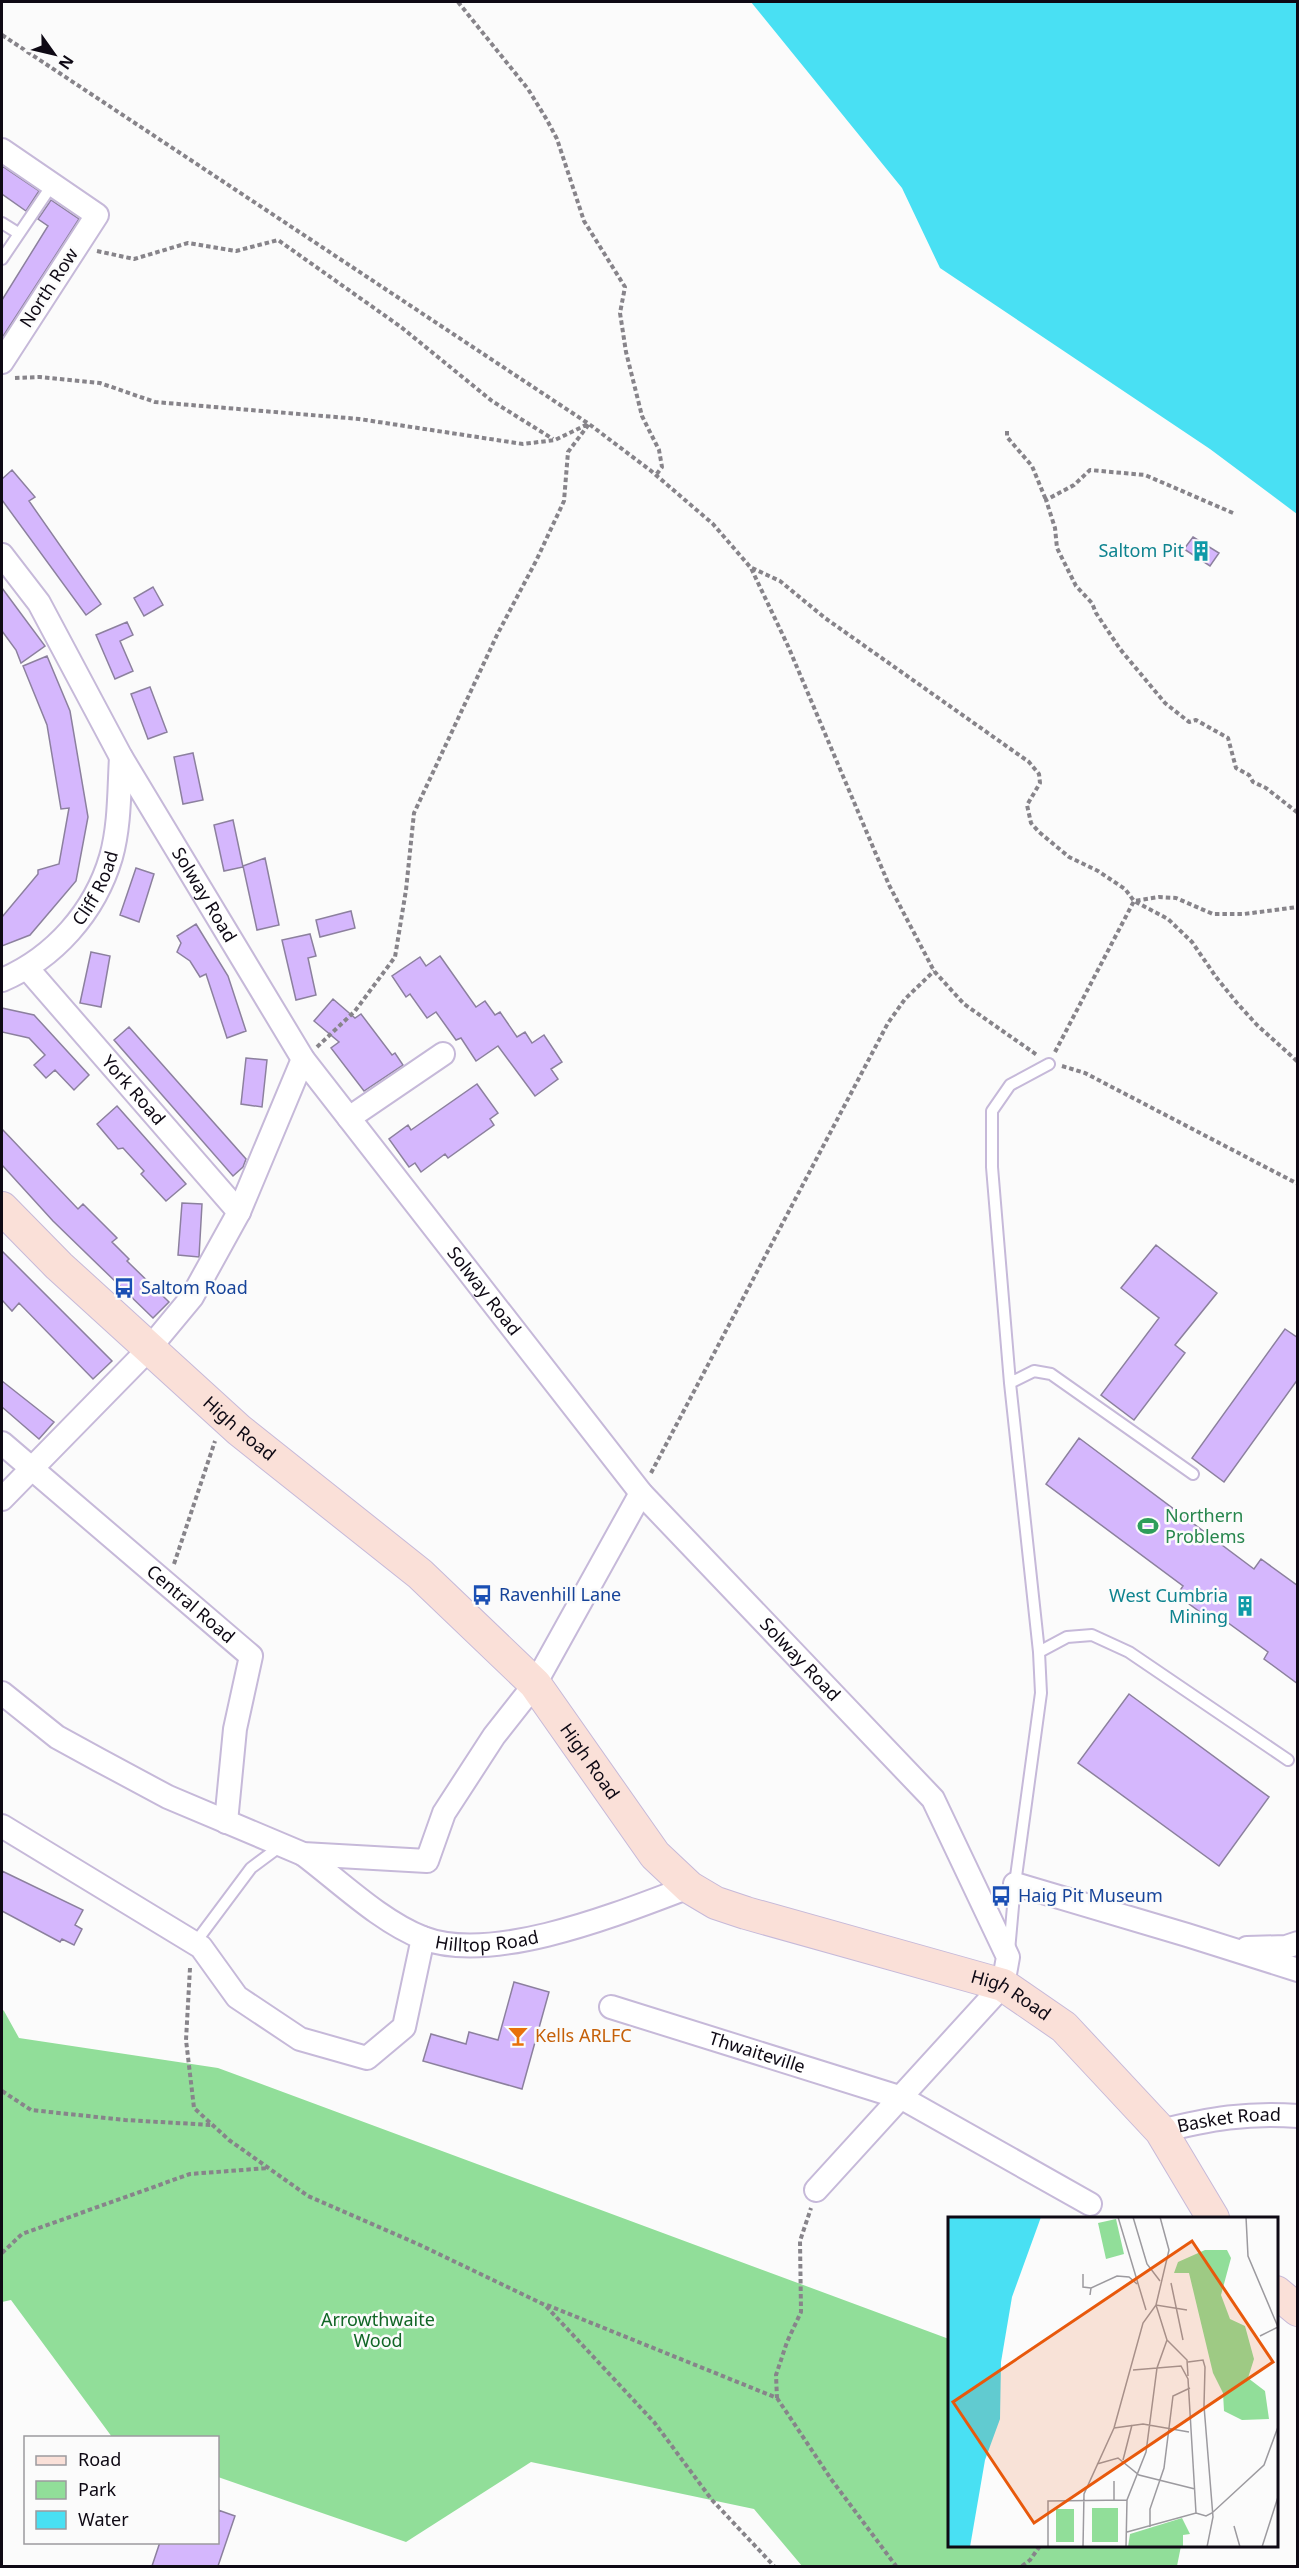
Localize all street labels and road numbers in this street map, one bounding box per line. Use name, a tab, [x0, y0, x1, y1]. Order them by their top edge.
street label: North Row	[14, 243, 83, 332]
street label: Solway Road	[167, 842, 243, 946]
street label: Cliff Road	[66, 848, 123, 930]
street label: York Road	[97, 1050, 171, 1130]
street label: Solway Road	[442, 1241, 527, 1340]
street label: High Road	[198, 1390, 281, 1466]
street label: Central Road	[142, 1559, 240, 1648]
street label: Solway Road	[755, 1612, 846, 1706]
street label: High Road	[555, 1718, 625, 1804]
street label: Hilltop Road	[433, 1924, 541, 1957]
street label: High Road	[968, 1964, 1056, 2025]
street label: Thwaiteville	[706, 2025, 808, 2078]
street label: Basket Road	[1175, 2102, 1281, 2138]

